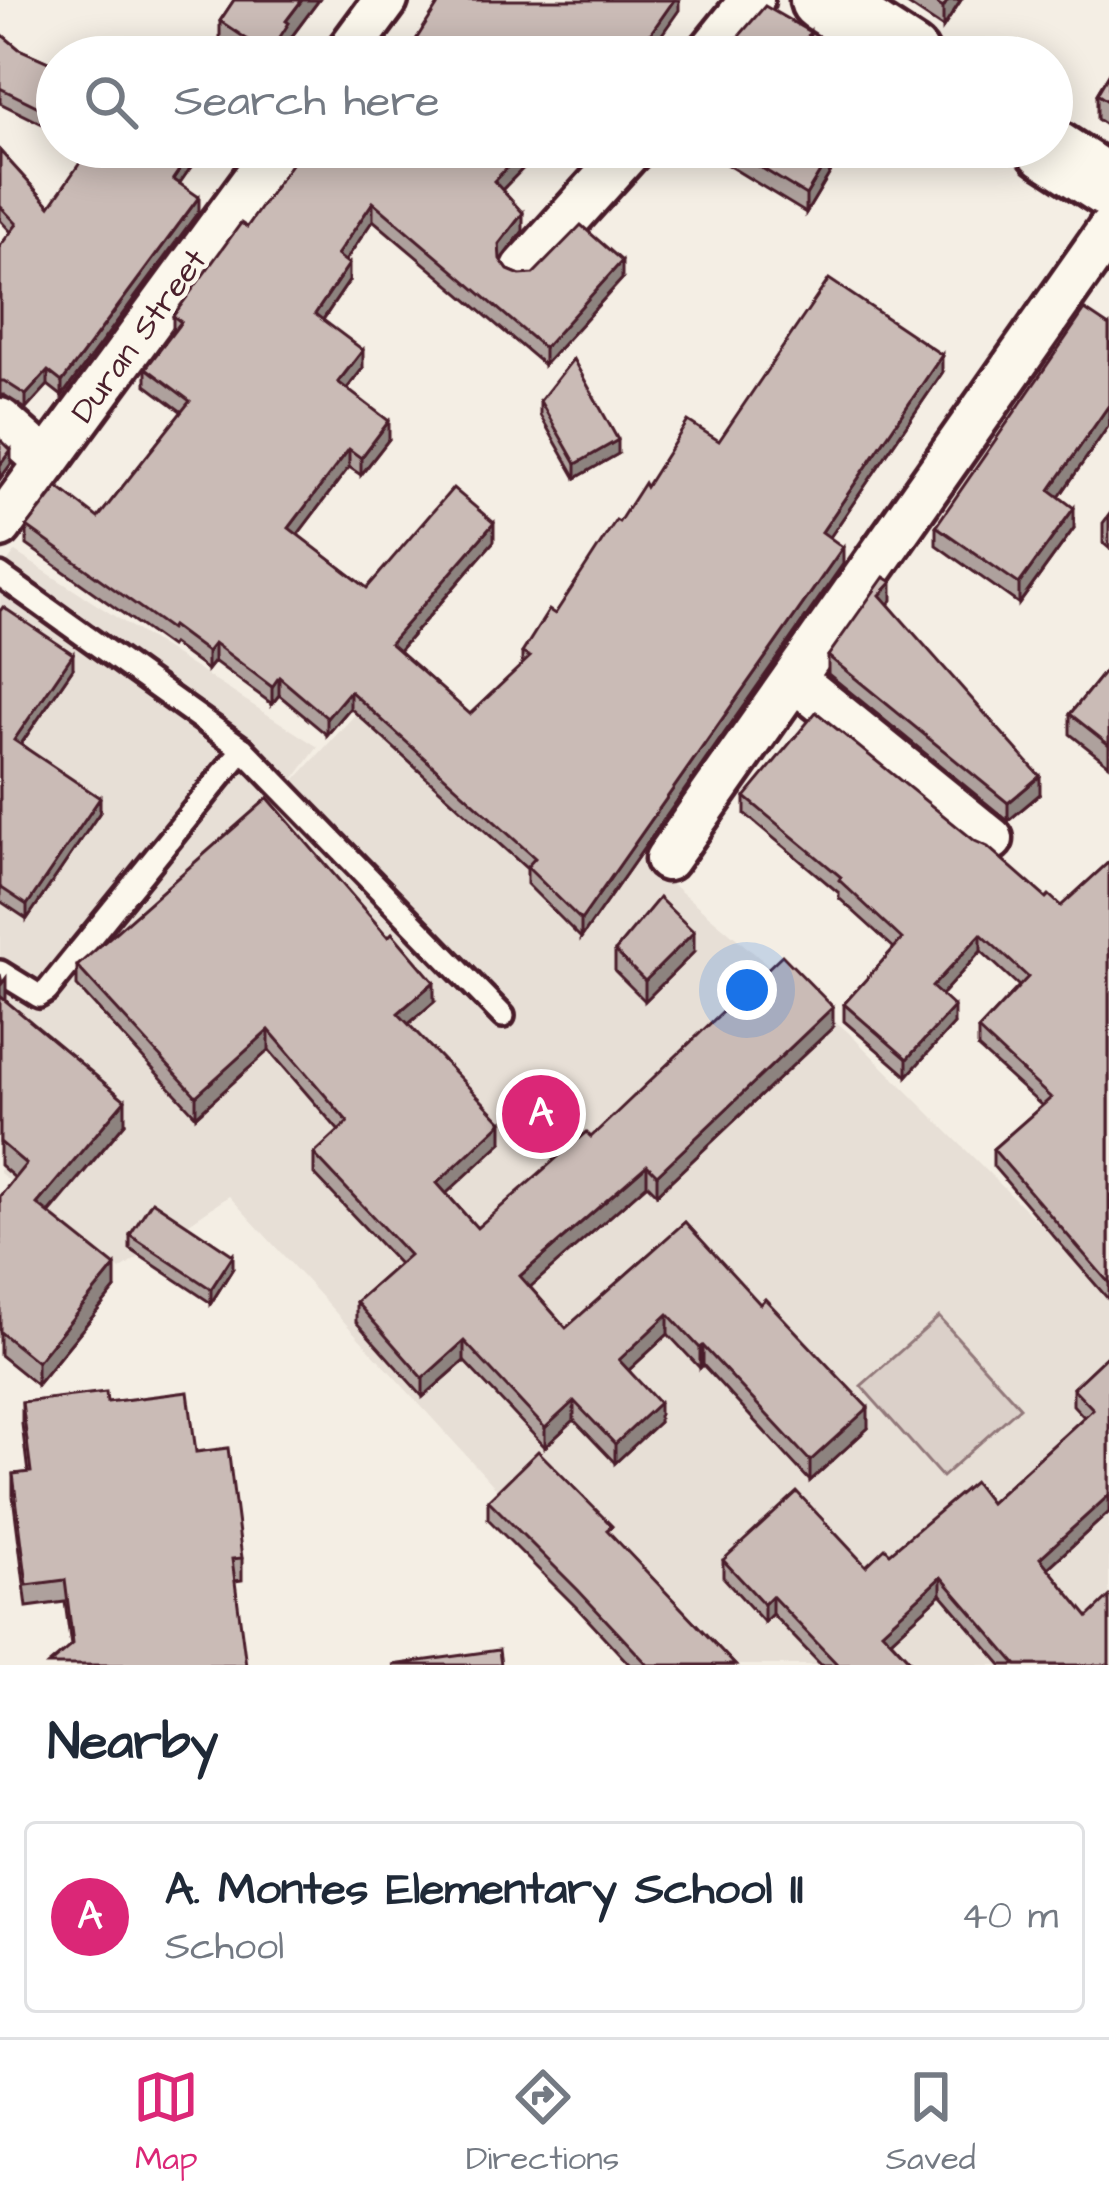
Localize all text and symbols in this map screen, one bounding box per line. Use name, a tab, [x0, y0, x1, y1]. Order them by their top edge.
search box	[36, 36, 1073, 168]
icon: search	[78, 69, 144, 135]
text: Search here	[174, 71, 440, 133]
street label: Duran Street	[60, 240, 218, 432]
your location	[717, 960, 777, 1020]
pin: A	[502, 1069, 580, 1159]
text: Nearby	[48, 1708, 218, 1779]
text: A. Montes Elementary School II	[165, 1859, 804, 1921]
text: A	[78, 1890, 102, 1944]
text: 40 m	[961, 1890, 1058, 1944]
text: School	[165, 1921, 284, 1975]
tab: Map	[133, 2064, 199, 2182]
tab: Directions	[466, 2064, 619, 2182]
tab: Saved	[886, 2064, 976, 2182]

